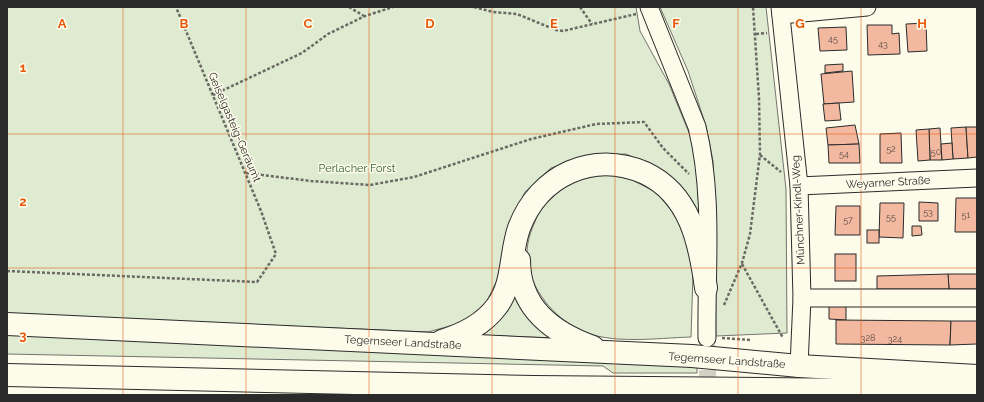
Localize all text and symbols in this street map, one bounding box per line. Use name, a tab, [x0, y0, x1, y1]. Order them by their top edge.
text: A	[58, 16, 67, 31]
text: B	[180, 16, 189, 31]
text: C	[304, 16, 313, 31]
text: D	[425, 16, 435, 31]
text: E	[550, 16, 558, 31]
text: F	[672, 16, 680, 31]
text: G	[795, 16, 805, 31]
text: H	[917, 16, 927, 31]
house number: 45	[828, 34, 838, 44]
house number: 43	[878, 39, 888, 49]
text: 1	[20, 60, 27, 75]
street label: Geiselgasteig-Geräumt	[206, 70, 264, 184]
house number: 52	[886, 144, 896, 154]
house number: 50	[931, 147, 942, 157]
house number: 54	[839, 149, 849, 159]
street label: Münchner-Kindl-Weg	[789, 155, 808, 265]
park label: Perlacher Forst	[319, 162, 396, 175]
street label: Weyarner Straße	[845, 174, 931, 191]
text: 2	[19, 194, 27, 209]
house number: 53	[923, 207, 933, 217]
house number: 51	[962, 210, 971, 220]
house number: 55	[886, 212, 896, 222]
house number: 57	[843, 215, 853, 225]
text: 3	[19, 328, 27, 343]
street label: Tegernseer Landstraße	[344, 333, 462, 352]
house number: 328	[861, 333, 875, 343]
house number: 324	[888, 334, 902, 344]
street label: Tegernseer Landstraße	[668, 350, 786, 371]

